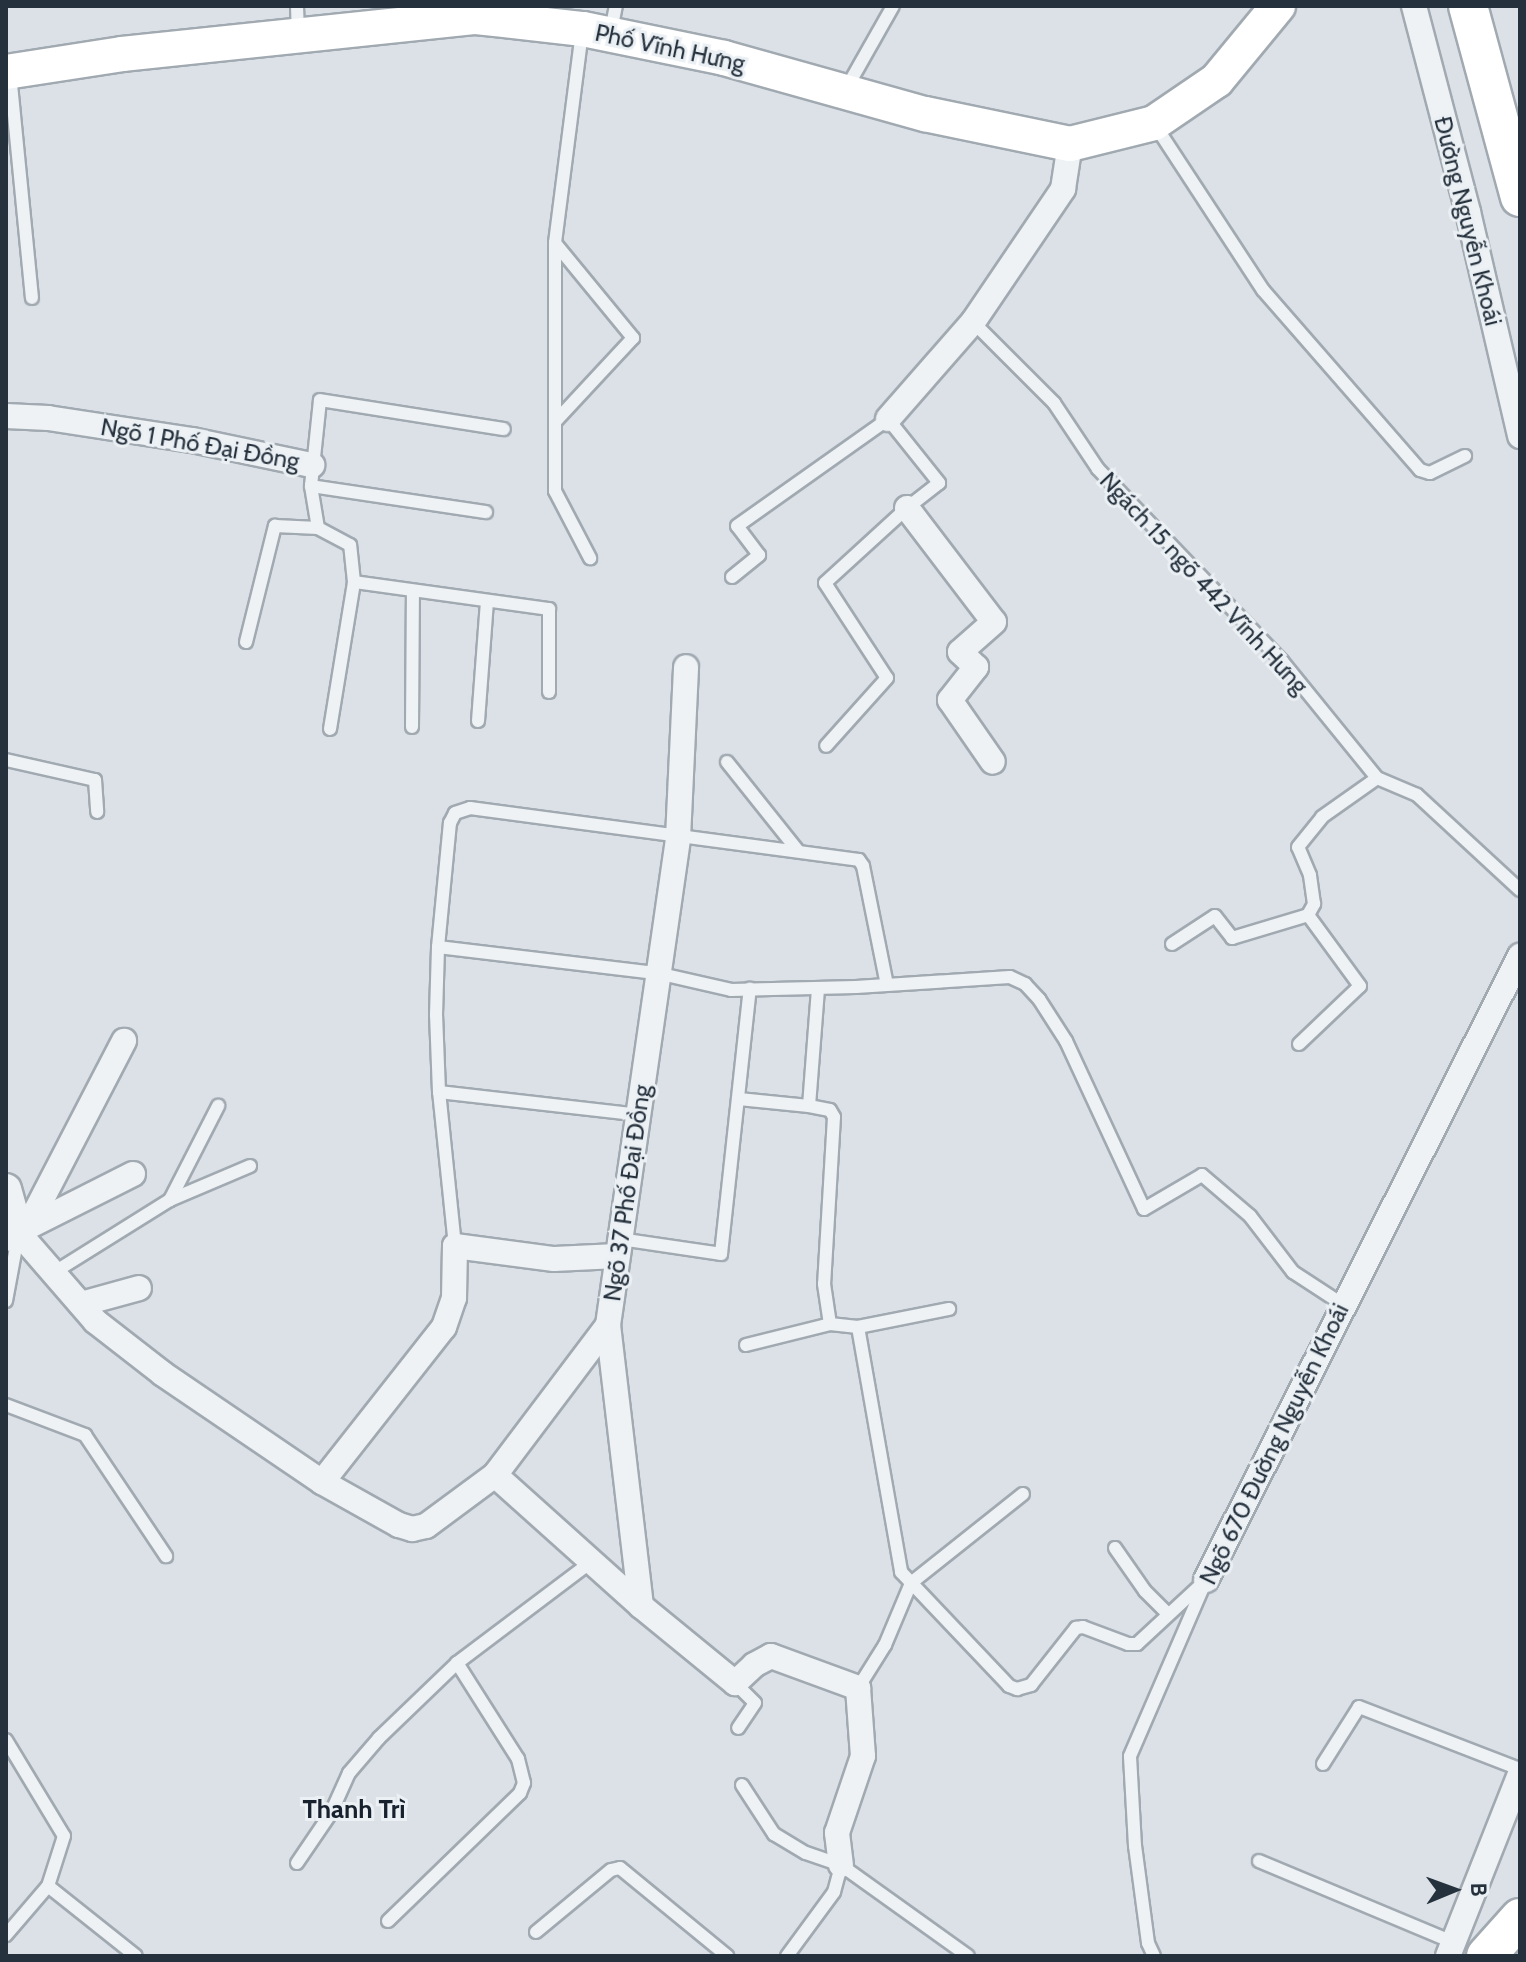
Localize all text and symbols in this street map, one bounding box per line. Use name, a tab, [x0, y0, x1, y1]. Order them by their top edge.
street label: Phố Vĩnh Hưng	[592, 18, 748, 78]
street label: Đường Nguyễn Khoái	[1428, 113, 1508, 329]
street label: Ngõ 1 Phố Đại Đồng	[98, 412, 302, 476]
street label: Ngách 15 ngõ 442 Vĩnh Hưng	[1094, 466, 1314, 700]
street label: Ngõ 37 Phố Đại Đồng	[598, 1083, 656, 1303]
street label: Ngõ 670 Đường Nguyễn Khoái	[1193, 1299, 1355, 1589]
district label: Thanh Trì	[302, 1794, 406, 1826]
north arrow	[1414, 1850, 1494, 1930]
text: B	[1465, 1882, 1492, 1897]

